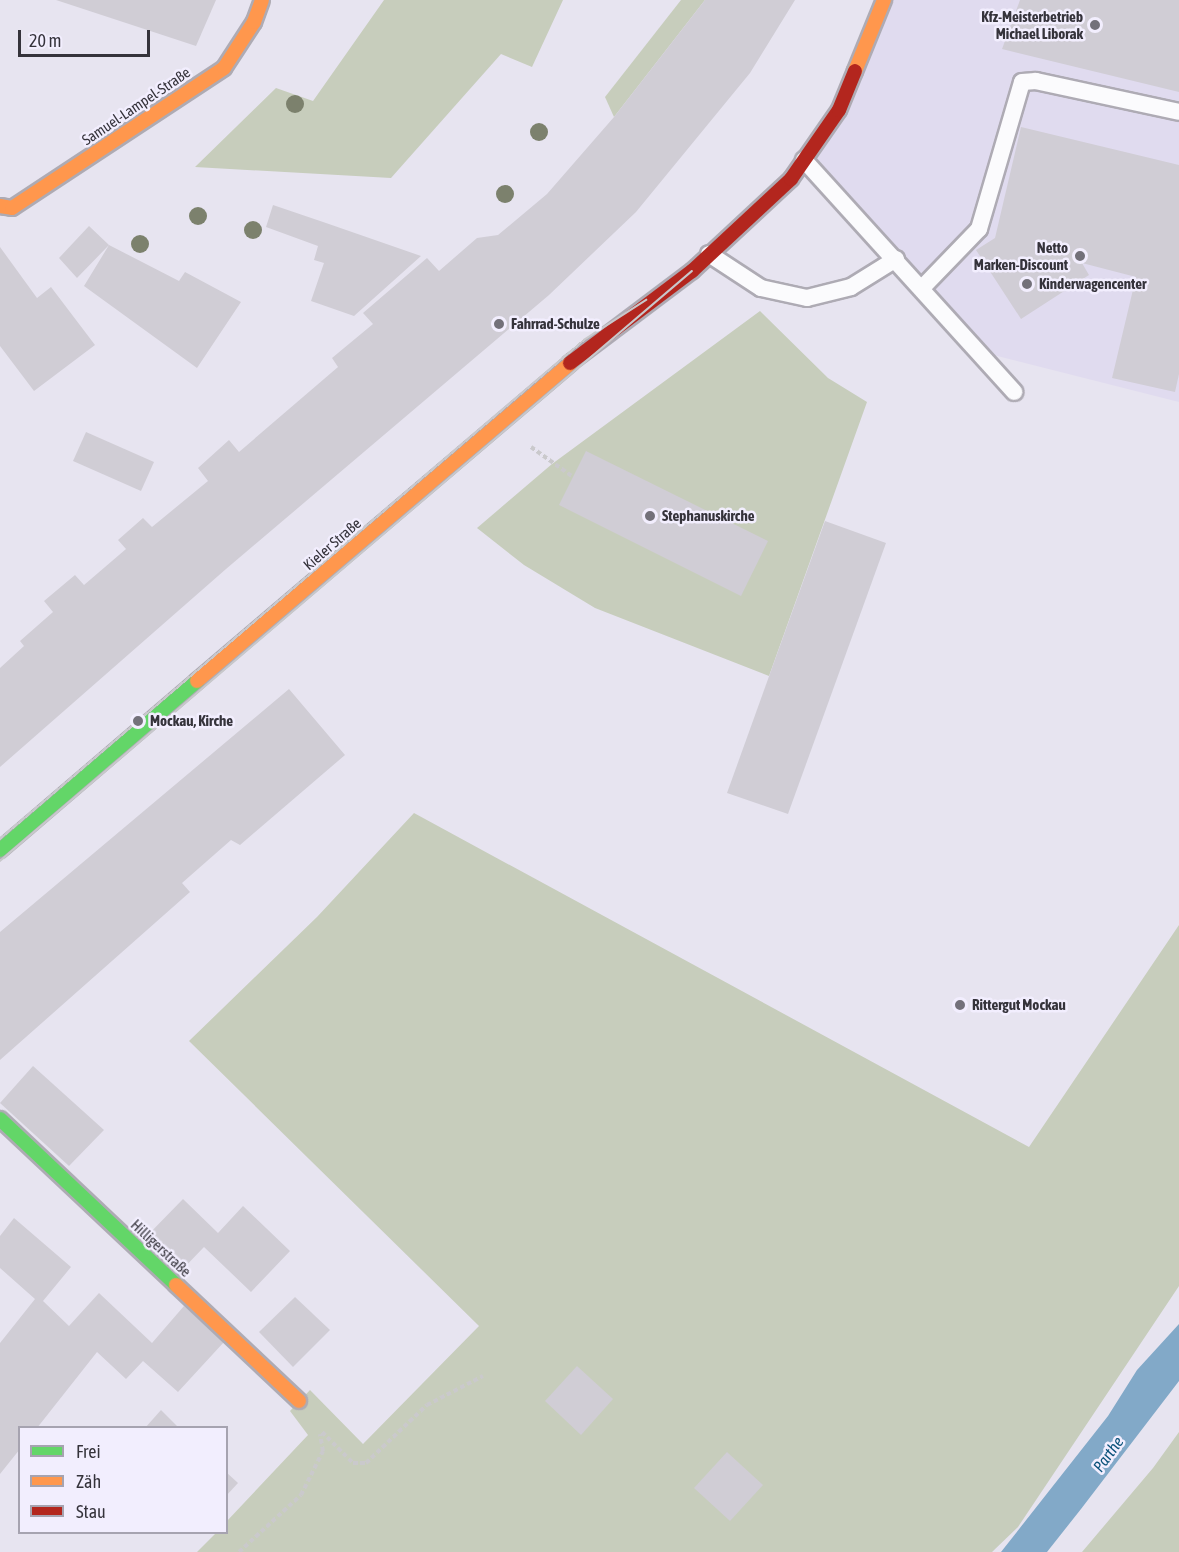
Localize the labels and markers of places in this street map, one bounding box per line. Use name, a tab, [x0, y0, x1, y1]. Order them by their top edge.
place label: Kfz-Meisterbetrieb Michael Liborak	[981, 7, 1083, 42]
marker: Kfz-Meisterbetrieb Michael Liborak	[1088, 18, 1102, 32]
place label: Netto Marken-Discount	[974, 238, 1068, 273]
marker: Netto Marken-Discount	[1073, 249, 1087, 263]
place label: Kinderwagencenter	[1039, 275, 1146, 293]
marker: Kinderwagencenter	[1020, 277, 1034, 291]
place label: Fahrrad-Schulze	[511, 315, 600, 333]
marker: Fahrrad-Schulze	[492, 317, 506, 331]
place label: Stephanuskirche	[662, 507, 754, 525]
marker: Stephanuskirche	[643, 509, 657, 523]
place label: Mockau, Kirche	[150, 712, 233, 730]
marker: Mockau, Kirche	[131, 714, 145, 728]
place label: Rittergut Mockau	[972, 996, 1066, 1014]
marker: Rittergut Mockau	[953, 998, 967, 1012]

